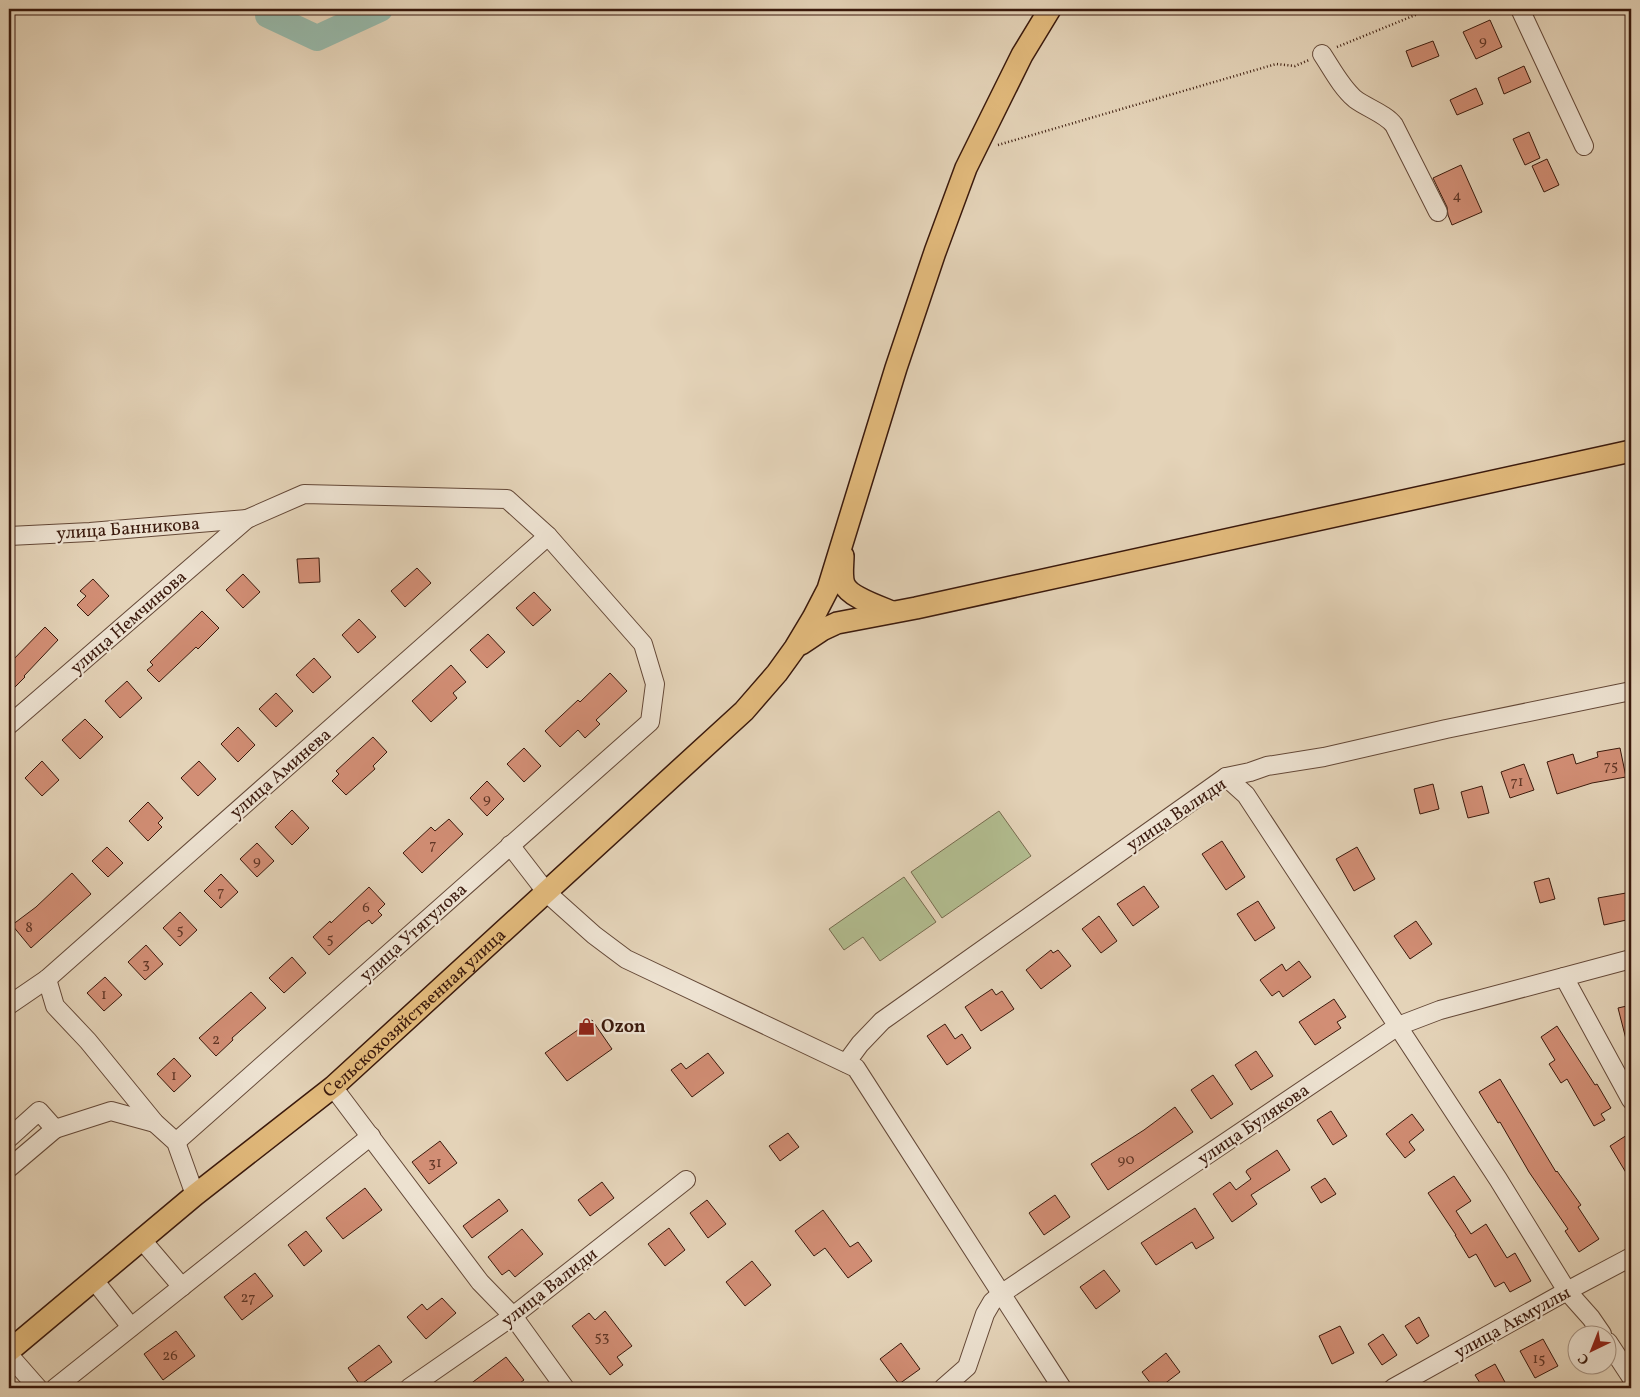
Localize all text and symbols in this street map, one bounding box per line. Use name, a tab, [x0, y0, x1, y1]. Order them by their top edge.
house number: 9	[1479, 31, 1487, 52]
house number: 4	[1453, 186, 1462, 207]
street label: улица Банникова	[56, 512, 201, 547]
street label: улица Немчинова	[65, 565, 193, 681]
street label: улица Аминева	[225, 723, 337, 825]
house number: 75	[1604, 756, 1618, 777]
street label: улица Валиди	[1122, 772, 1232, 858]
house number: 71	[1510, 772, 1524, 793]
house number: 9	[483, 789, 491, 810]
house number: 7	[429, 835, 437, 856]
house number: 9	[253, 851, 261, 872]
street label: улица Утягулова	[355, 878, 473, 988]
house number: 7	[217, 882, 225, 903]
house number: 6	[362, 898, 370, 919]
house number: 8	[25, 918, 33, 939]
house number: 5	[176, 920, 184, 941]
street label: Сельскохозяйственная улица	[318, 923, 512, 1104]
house number: 5	[326, 929, 334, 950]
house number: 3	[142, 954, 150, 975]
house number: 1	[101, 985, 107, 1006]
place label: Ozon	[601, 1015, 646, 1040]
shop icon: Ozon	[577, 1016, 597, 1036]
house number: 2	[212, 1030, 220, 1051]
house number: 1	[171, 1066, 177, 1087]
street label: улица Булякова	[1193, 1078, 1315, 1172]
house number: 90	[1117, 1150, 1135, 1171]
house number: 31	[428, 1153, 442, 1174]
street label: улица Валиди	[497, 1243, 603, 1334]
street label: улица Акмуллы	[1450, 1281, 1576, 1366]
house number: 27	[241, 1288, 255, 1309]
north arrow	[1568, 1324, 1618, 1374]
house number: 53	[595, 1327, 609, 1348]
house number: 26	[162, 1346, 178, 1367]
text: С	[1574, 1348, 1594, 1368]
house number: 15	[1532, 1349, 1546, 1370]

